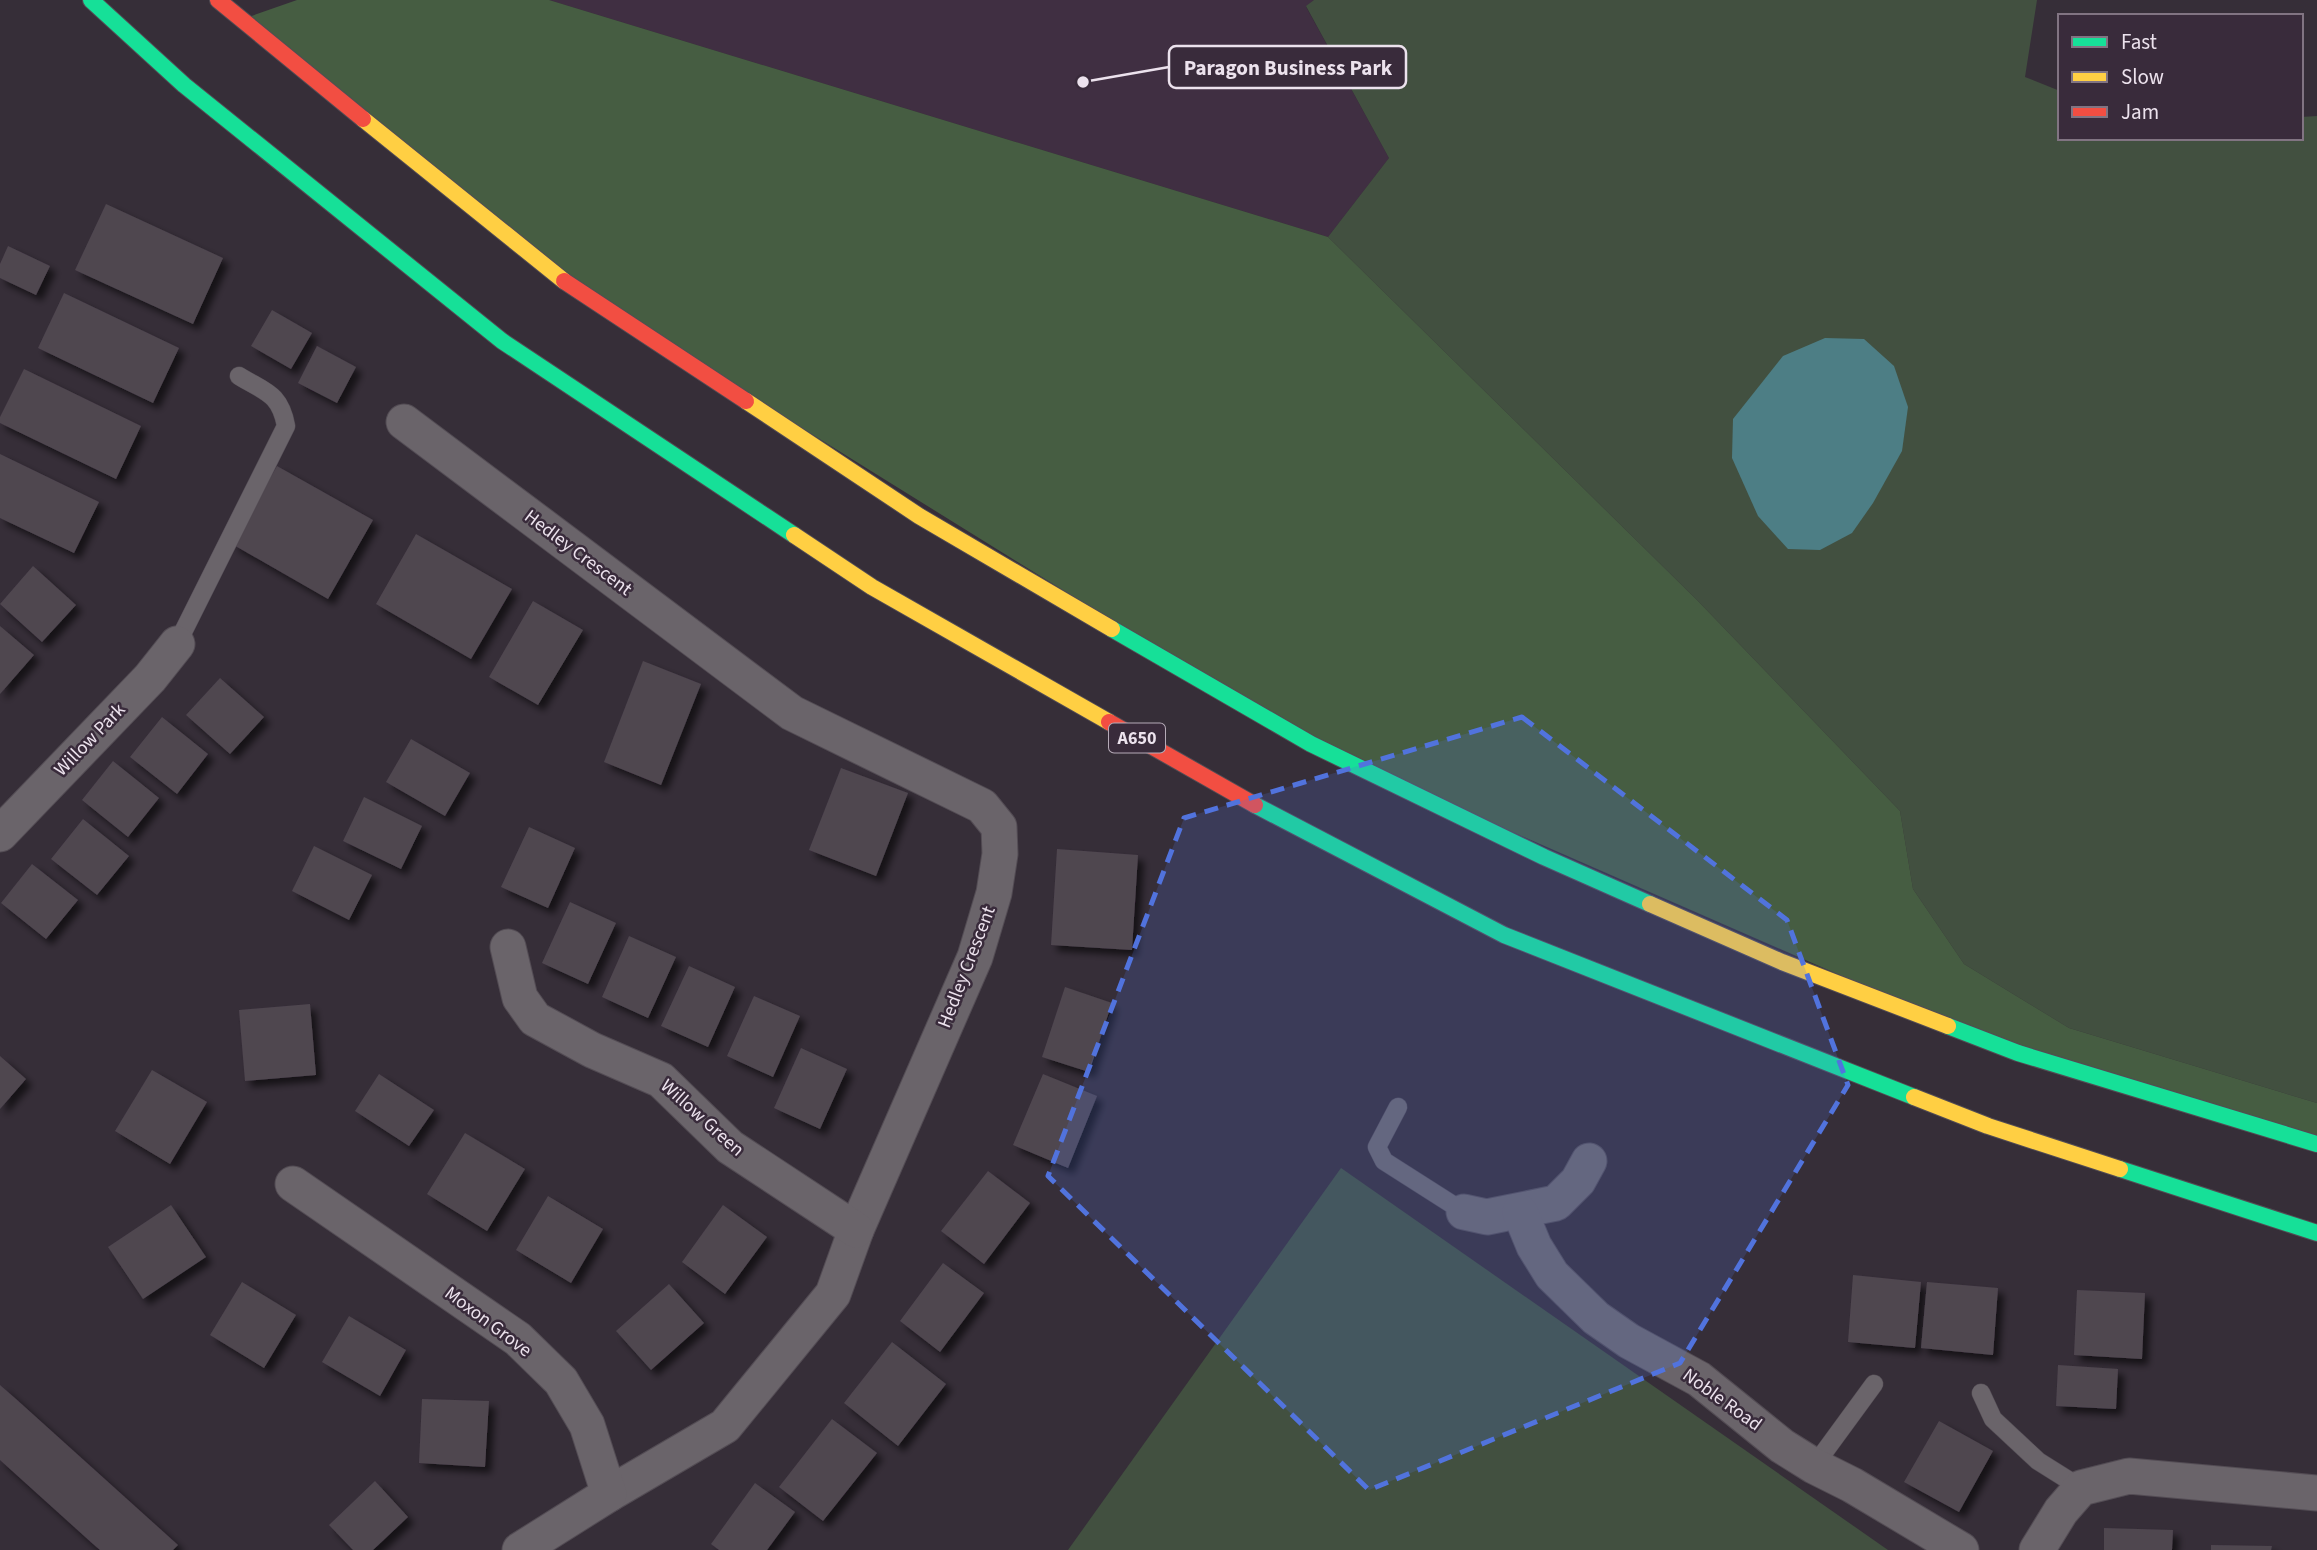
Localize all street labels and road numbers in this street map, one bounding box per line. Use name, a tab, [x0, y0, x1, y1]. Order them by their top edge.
street label: Hedley Crescent	[519, 504, 638, 603]
street label: Willow Park	[48, 697, 132, 783]
road number: A650	[1109, 724, 1165, 752]
street label: Hedley Crescent	[931, 902, 1003, 1032]
street label: Willow Green	[654, 1073, 750, 1163]
street label: Moxon Grove	[439, 1280, 537, 1364]
street label: Noble Road	[1677, 1362, 1767, 1438]

